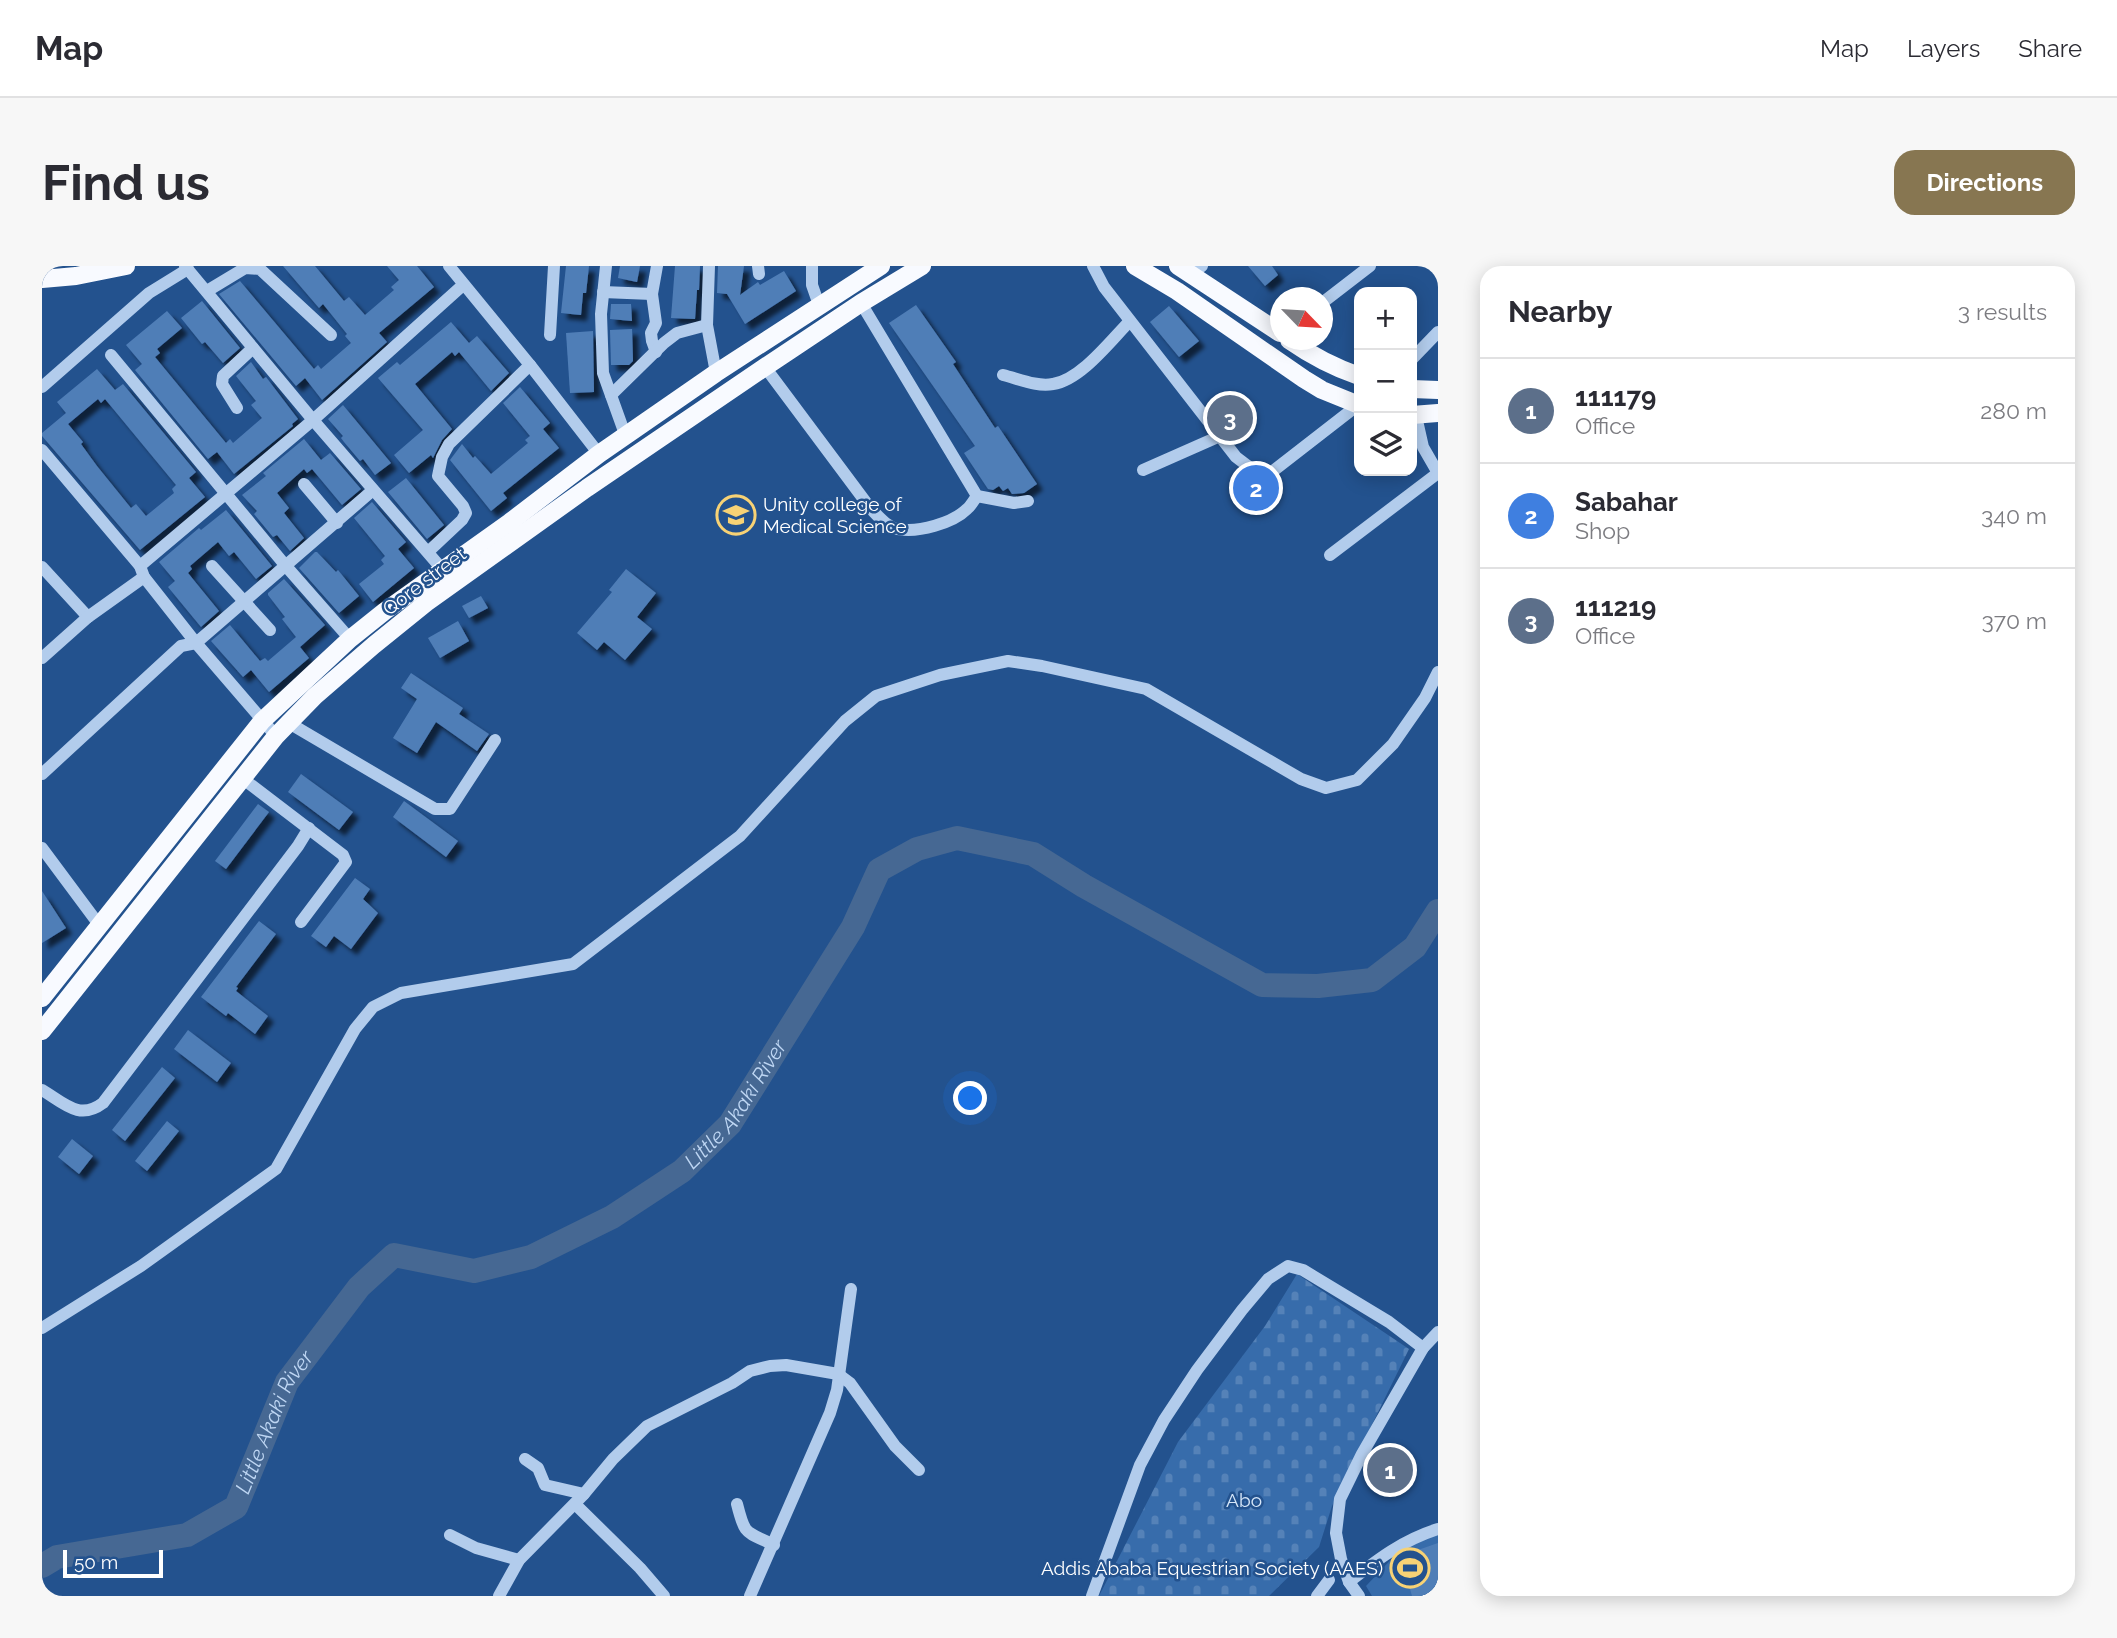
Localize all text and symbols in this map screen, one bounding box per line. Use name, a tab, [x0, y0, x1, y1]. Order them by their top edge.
text: Map	[35, 29, 103, 68]
text: Map	[1820, 34, 1869, 63]
text: Layers	[1907, 34, 1980, 63]
text: Share	[2018, 34, 2082, 63]
button: Directions	[1894, 150, 2075, 215]
text: Find us	[42, 154, 210, 211]
north arrow	[1270, 287, 1333, 350]
map controls	[1354, 287, 1417, 476]
button: +	[1354, 287, 1417, 350]
text: Nearby	[1508, 294, 1612, 329]
text: 3 results	[1958, 298, 2047, 325]
button: −	[1354, 350, 1417, 413]
text: 111179	[1575, 382, 1656, 412]
pin: 3	[1207, 392, 1253, 444]
text: 1	[1525, 397, 1537, 424]
text: 280 m	[1980, 397, 2047, 424]
text: Office	[1575, 412, 1635, 439]
button: layers	[1354, 413, 1417, 476]
pin: 2	[1233, 462, 1279, 514]
text: Sabahar	[1575, 487, 1678, 517]
place label: Unity college of Medical Science	[763, 493, 907, 537]
school or university icon: Unity college of Medical Science	[715, 494, 757, 536]
text: 2	[1525, 502, 1537, 529]
text: 340 m	[1981, 502, 2047, 529]
text: Shop	[1575, 517, 1630, 544]
street label: Qore street	[378, 542, 470, 619]
text: 111219	[1575, 592, 1656, 622]
text: 3	[1525, 607, 1537, 634]
text: 370 m	[1982, 607, 2047, 634]
text: Office	[1575, 622, 1635, 649]
water label: Little Akaki River	[679, 1034, 792, 1174]
your location	[953, 1081, 987, 1115]
water label: Little Akaki River	[230, 1345, 319, 1497]
pin: 1	[1367, 1444, 1413, 1496]
park label: Abo	[1226, 1489, 1262, 1511]
scale bar	[63, 1547, 163, 1579]
sports icon: Addis Ababa Equestrian Society (AAES)	[1389, 1547, 1431, 1589]
text: 50 m	[74, 1551, 118, 1573]
place label: Addis Ababa Equestrian Society (AAES)	[1041, 1557, 1383, 1579]

